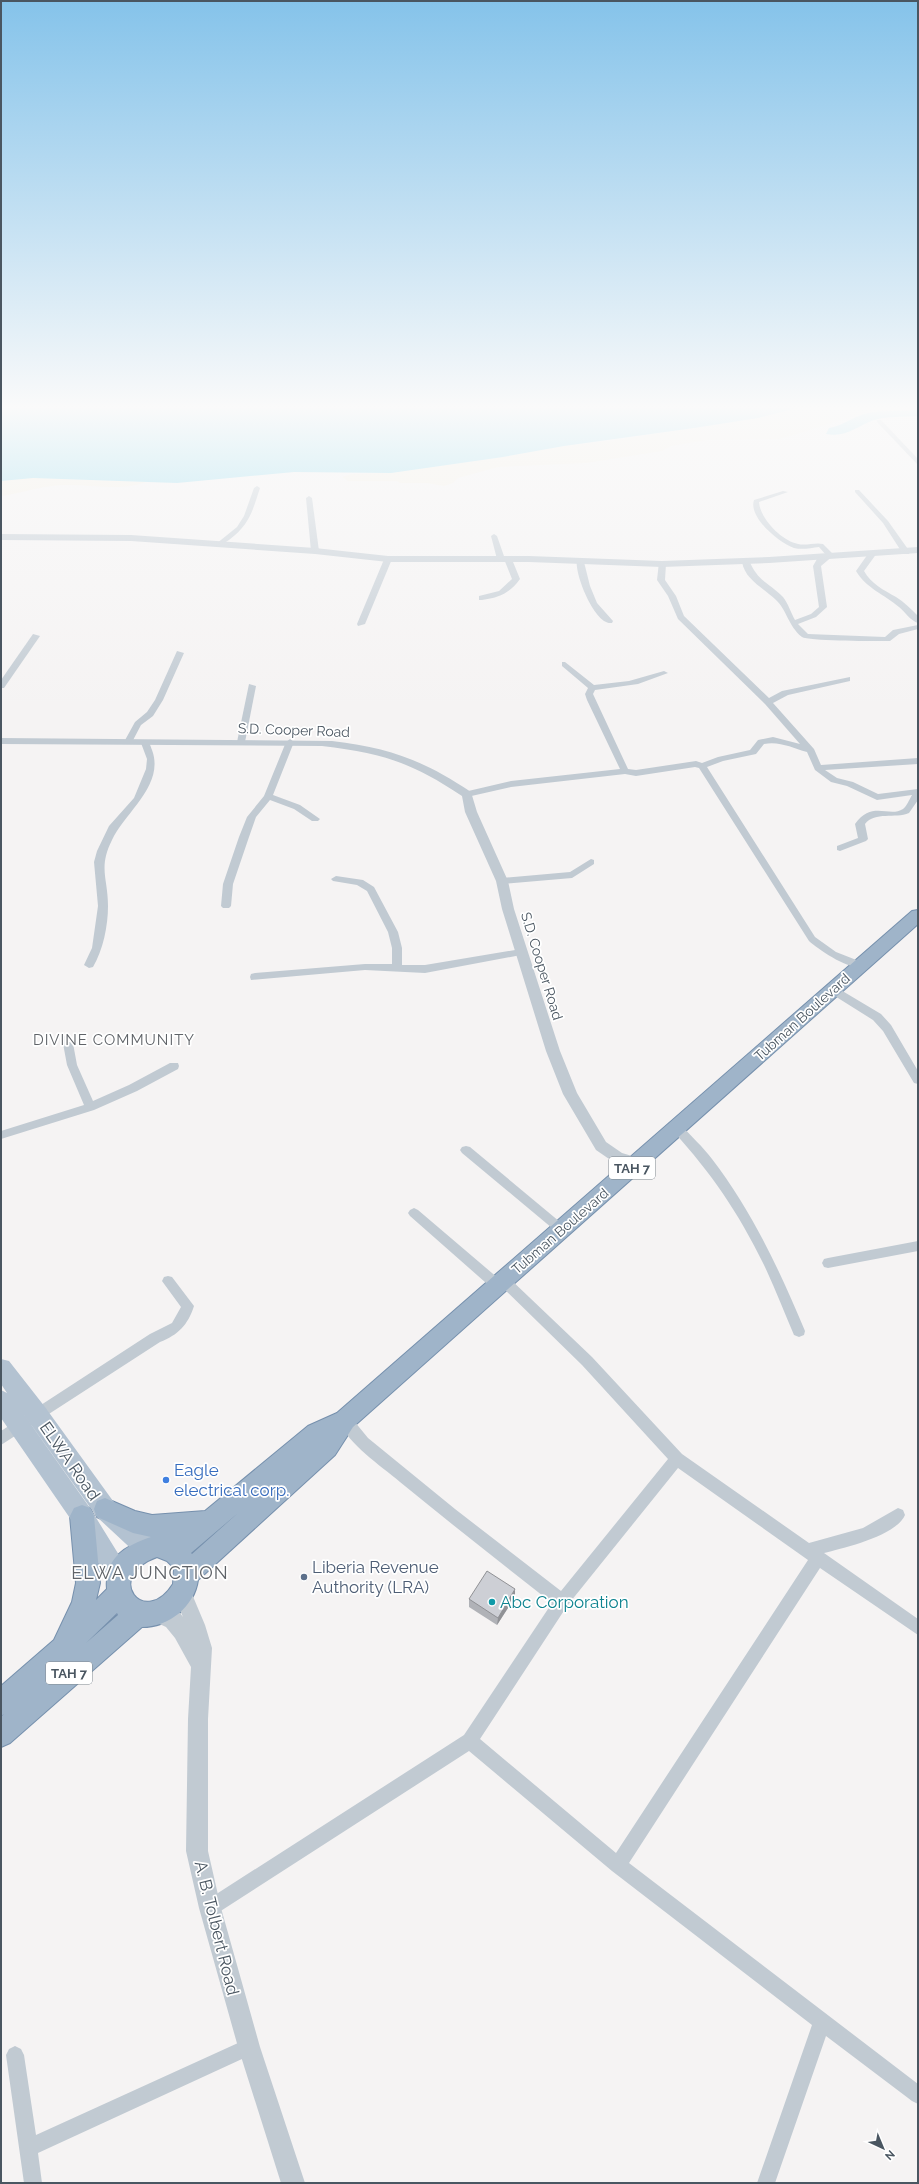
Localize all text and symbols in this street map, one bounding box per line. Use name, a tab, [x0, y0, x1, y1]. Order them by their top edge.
street label: S.D. Cooper Road	[238, 720, 350, 740]
street label: S.D. Cooper Road	[518, 910, 566, 1022]
street label: Tubman Boulevard	[751, 970, 853, 1064]
district label: DIVINE COMMUNITY	[33, 1031, 195, 1049]
road number: TAH 7	[609, 1157, 655, 1179]
street label: Tubman Boulevard	[508, 1185, 612, 1277]
street label: ELWA Road	[36, 1418, 104, 1504]
place label: Eagle electrical corp.	[174, 1460, 289, 1500]
marker: Eagle electrical corp.	[161, 1475, 171, 1485]
place label: Liberia Revenue Authority (LRA)	[312, 1557, 439, 1597]
district label: ELWA JUNCTION	[71, 1562, 229, 1583]
marker: Liberia Revenue Authority (LRA)	[299, 1572, 309, 1582]
place label: Abc Corporation	[500, 1592, 629, 1612]
marker: Abc Corporation	[487, 1597, 497, 1607]
road number: TAH 7	[46, 1662, 92, 1684]
street label: A. B. Tolbert Road	[191, 1859, 243, 1997]
north arrow	[863, 2128, 903, 2168]
text: N	[882, 2147, 897, 2162]

